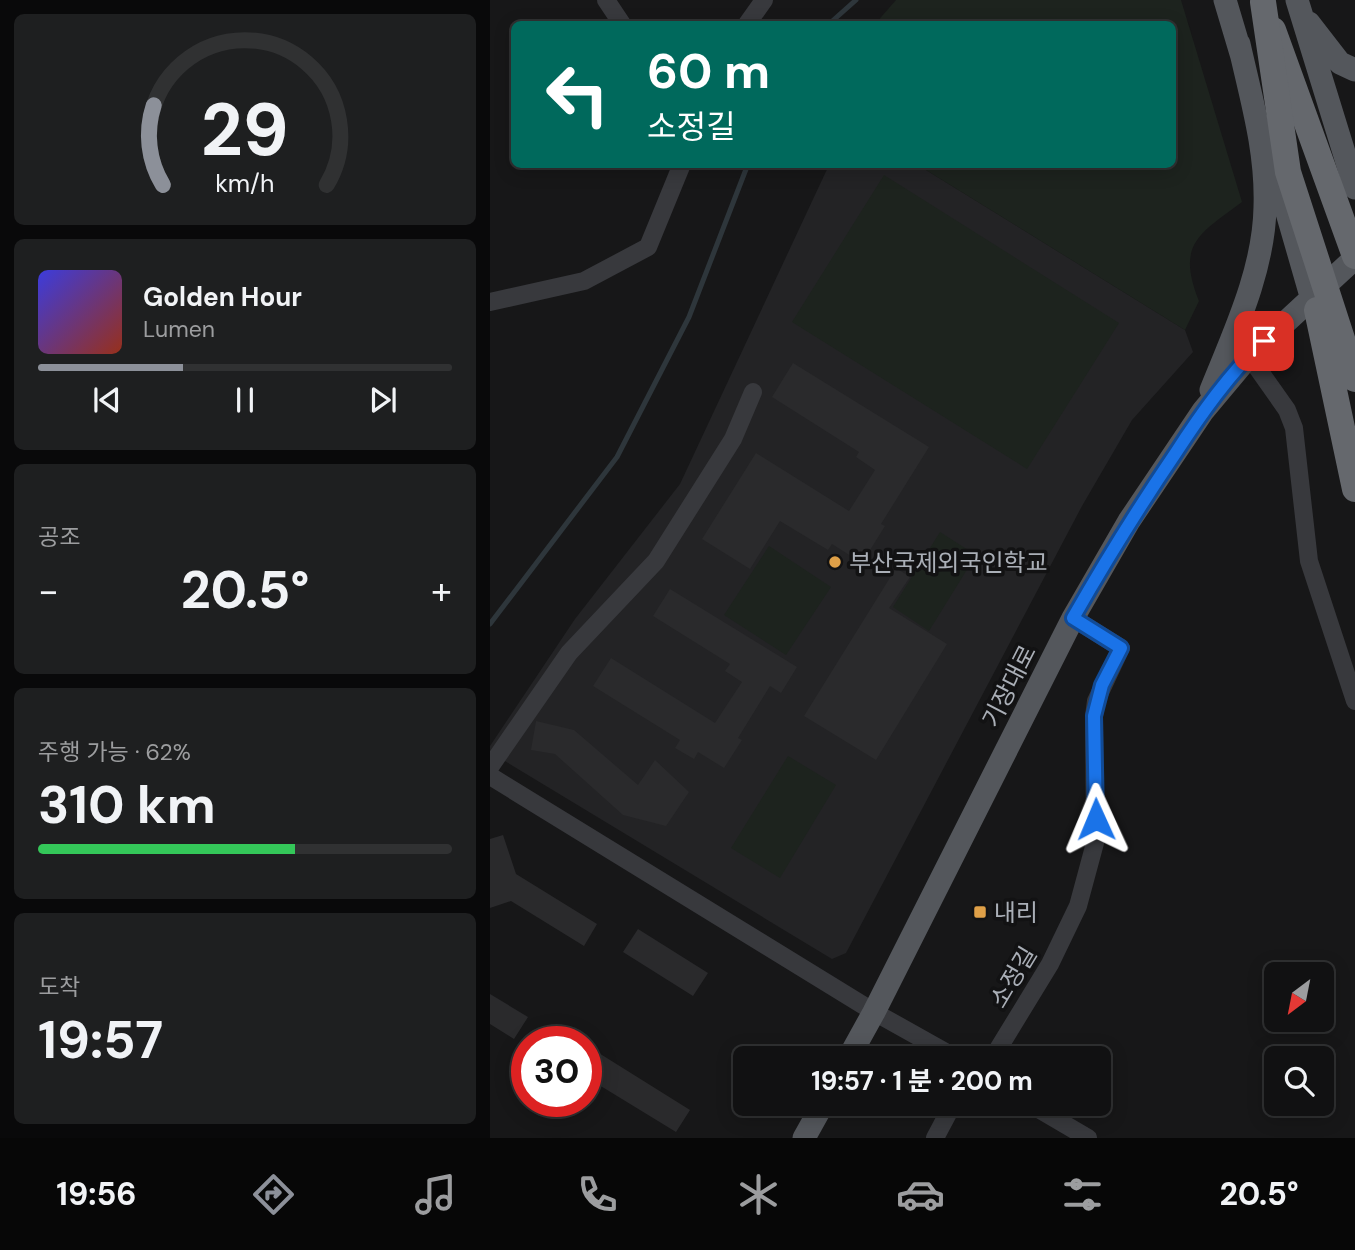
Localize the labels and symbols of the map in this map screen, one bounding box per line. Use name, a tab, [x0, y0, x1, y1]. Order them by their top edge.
pin	[1234, 311, 1294, 371]
place label: 부산국제외국인학교	[849, 547, 1048, 578]
marker: 부산국제외국인학교	[827, 554, 843, 570]
street label: 기장대로	[975, 640, 1043, 732]
position arrow	[1059, 782, 1133, 856]
place label: 내리	[994, 897, 1038, 928]
marker: 내리	[972, 904, 988, 920]
street label: 소정길	[983, 941, 1043, 1013]
north arrow	[1264, 962, 1334, 1032]
speed limit sign: 30	[511, 1026, 602, 1117]

